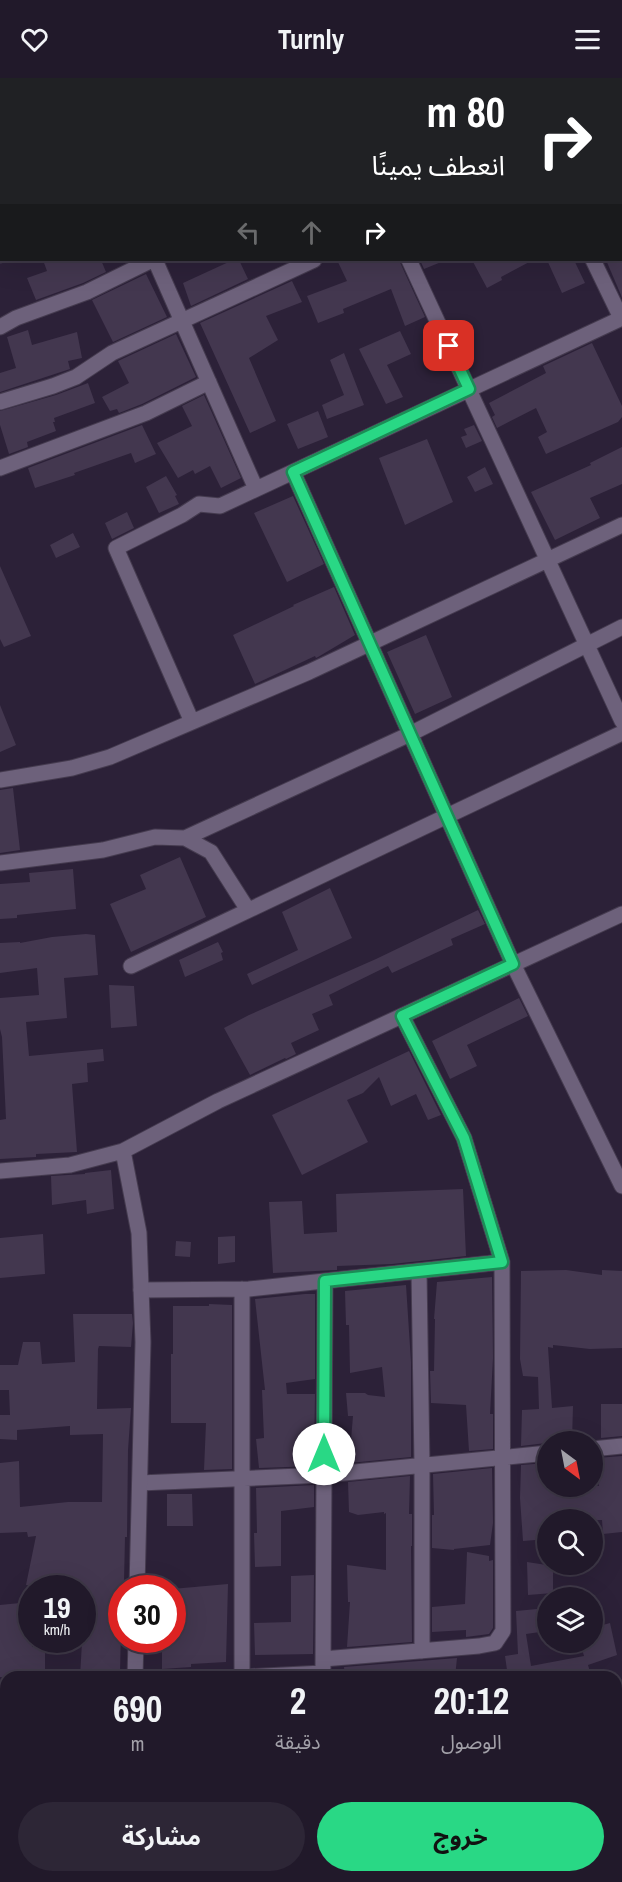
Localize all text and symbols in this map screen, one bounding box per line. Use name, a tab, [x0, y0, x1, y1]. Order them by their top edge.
text: Turnly	[278, 21, 344, 57]
icon: heart	[18, 23, 51, 56]
icon: menu	[571, 23, 604, 56]
text: 80 m	[426, 84, 505, 140]
icon: right	[526, 102, 604, 180]
text: انعطف يمينًا	[371, 147, 505, 183]
icon: left	[232, 216, 265, 249]
icon: ahead	[295, 216, 328, 249]
icon: right	[358, 216, 391, 249]
pin	[423, 320, 474, 371]
icon: arrive	[432, 329, 465, 362]
position arrow	[292, 1422, 356, 1486]
north arrow	[537, 1431, 603, 1497]
map controls	[537, 1431, 603, 1653]
button: search	[537, 1509, 603, 1575]
speed limit sign: 30	[108, 1575, 186, 1653]
text: 19	[43, 1587, 71, 1627]
button: layers	[537, 1587, 603, 1653]
text: km/h	[44, 1619, 70, 1640]
text: 2	[290, 1677, 306, 1725]
text: 20:12	[434, 1677, 509, 1725]
text: 690	[113, 1685, 162, 1733]
text: دقيقة	[275, 1728, 321, 1755]
text: الوصول	[441, 1728, 502, 1755]
text: m	[131, 1730, 144, 1757]
button: مشاركة	[18, 1802, 305, 1871]
button: خروج	[317, 1802, 604, 1871]

